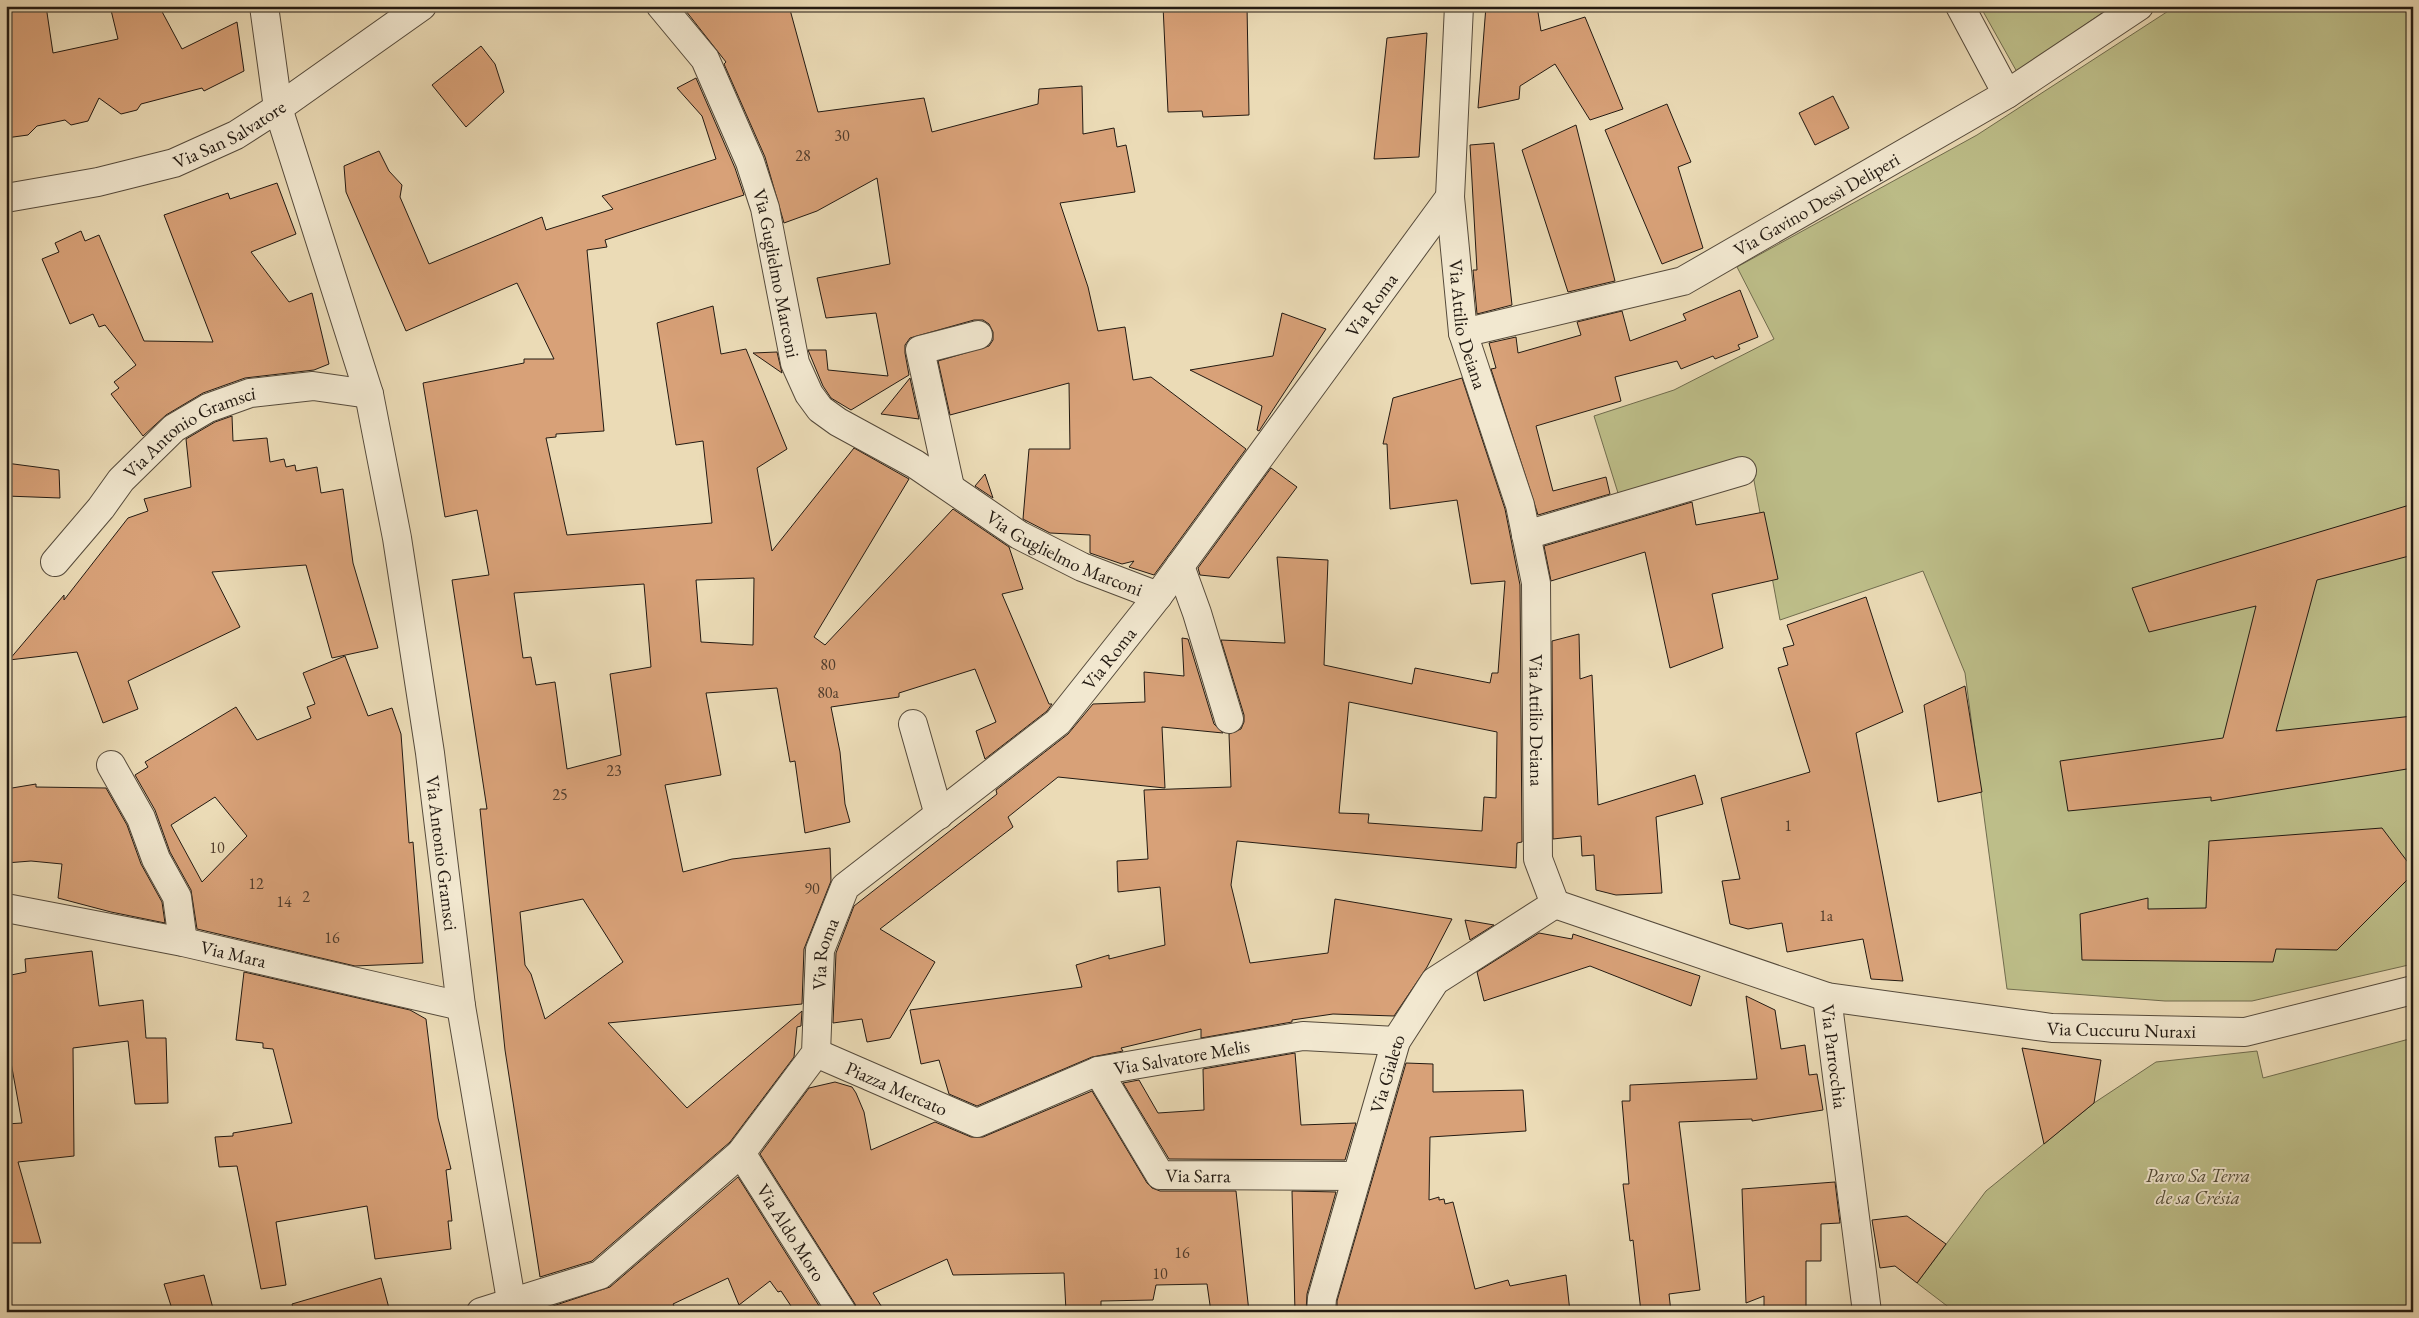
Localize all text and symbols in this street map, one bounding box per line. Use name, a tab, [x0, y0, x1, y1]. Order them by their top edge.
street label: Via San Salvatore	[169, 94, 291, 174]
house number: 30	[834, 125, 850, 146]
house number: 28	[795, 145, 811, 166]
street label: Via Gavino Dessì Deliperi	[1729, 146, 1904, 262]
street label: Via Guglielmo Marconi	[747, 185, 806, 360]
street label: Via Attilio Deiana	[1444, 258, 1493, 393]
street label: Via Roma	[1339, 267, 1403, 342]
street label: Via Antonio Gramsci	[118, 380, 257, 484]
street label: Via Guglielmo Marconi	[981, 504, 1147, 602]
street label: Via Roma	[1076, 621, 1142, 695]
house number: 80	[820, 654, 836, 675]
street label: Via Attilio Deiana	[1524, 654, 1550, 787]
house number: 80a	[817, 682, 839, 703]
house number: 23	[606, 760, 622, 781]
street label: Via Antonio Gramsci	[420, 774, 464, 932]
house number: 25	[552, 784, 568, 805]
house number: 1	[1784, 815, 1792, 836]
house number: 10	[209, 837, 225, 858]
house number: 12	[248, 873, 264, 894]
house number: 90	[804, 878, 820, 899]
house number: 2	[302, 886, 310, 907]
house number: 14	[276, 891, 292, 912]
house number: 1a	[1819, 905, 1834, 926]
street label: Via Roma	[806, 914, 844, 991]
house number: 16	[324, 927, 340, 948]
street label: Via Mara	[198, 934, 269, 973]
street label: Via Parrocchia	[1816, 1003, 1854, 1111]
street label: Via Cuccuru Nuraxi	[2047, 1015, 2197, 1043]
street label: Via Gialeto	[1363, 1028, 1411, 1116]
street label: Via Salvatore Melis	[1112, 1033, 1251, 1081]
street label: Piazza Mercato	[842, 1055, 952, 1121]
street label: Via Sarra	[1165, 1163, 1231, 1188]
park label: Parco Sa Terra de sa Crésia	[2146, 1163, 2250, 1210]
street label: Via Aldo Moro	[751, 1179, 832, 1286]
house number: 16	[1174, 1242, 1190, 1263]
house number: 10	[1152, 1263, 1168, 1284]

